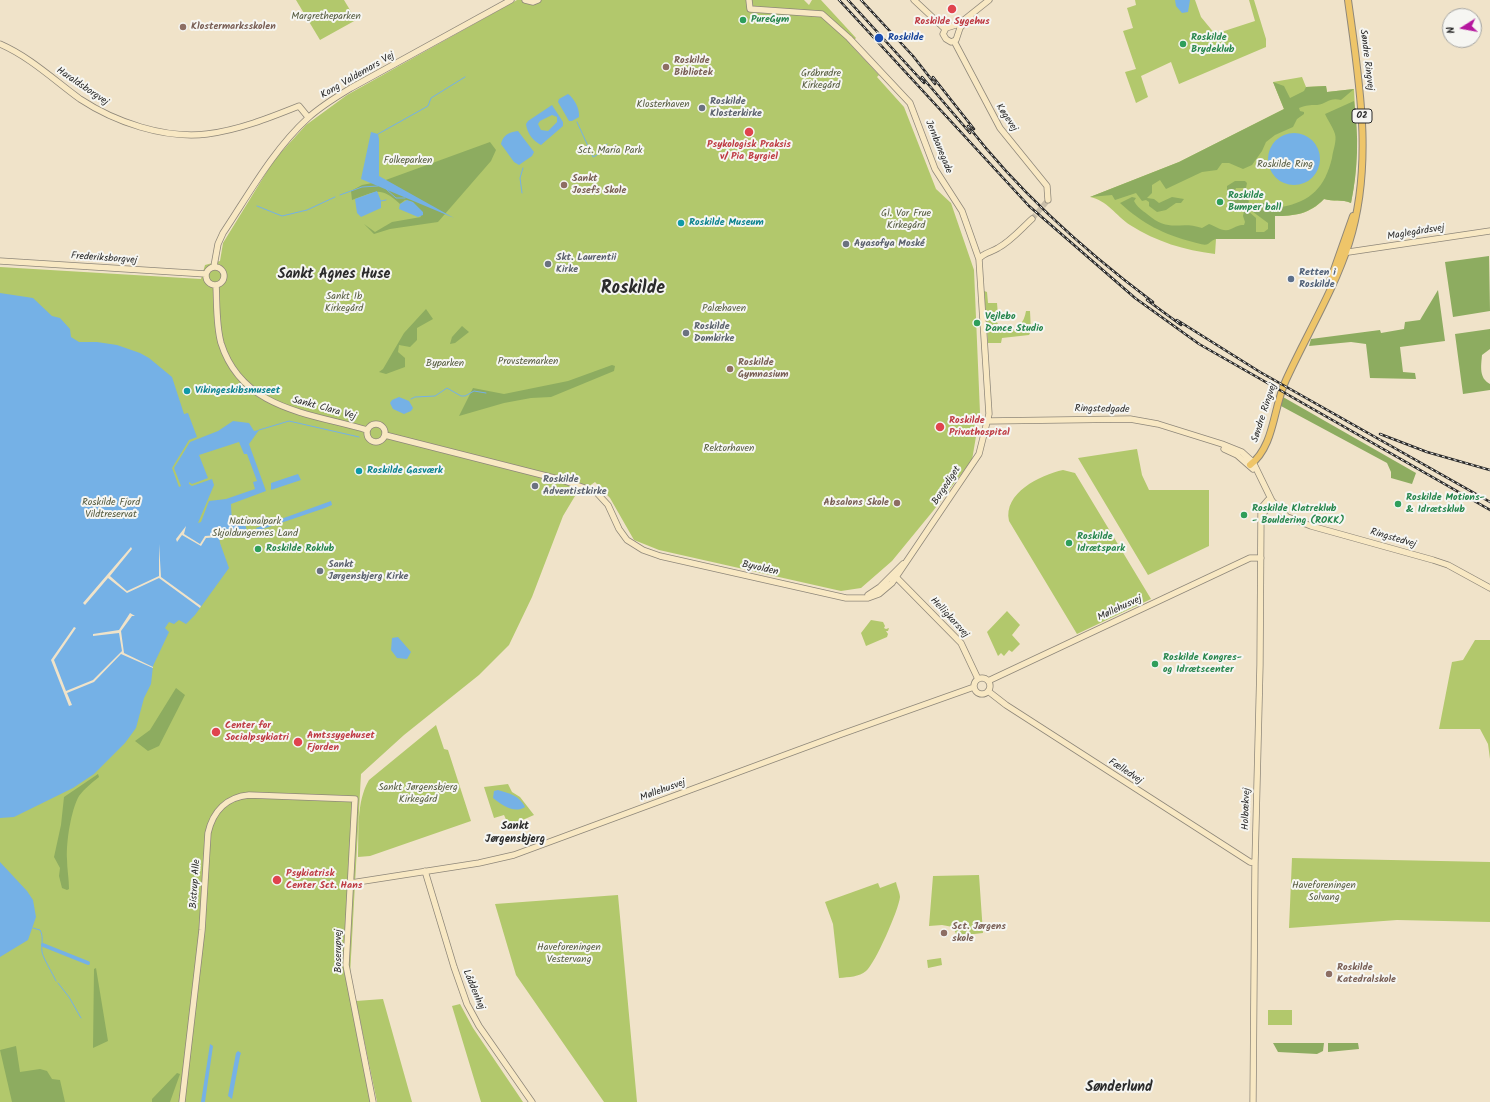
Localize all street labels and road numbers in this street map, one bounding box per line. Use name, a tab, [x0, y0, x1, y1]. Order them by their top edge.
street label: Søndre Ringvej	[1356, 29, 1376, 91]
street label: Kong Valdemars Vej	[319, 50, 397, 102]
street label: Haraldsborgvej	[54, 65, 110, 109]
street label: Køgevej	[992, 102, 1020, 134]
road number: O2	[1352, 109, 1372, 123]
street label: Jernbanegade	[922, 119, 954, 175]
street label: Maglegårdsvej	[1387, 223, 1445, 243]
street label: Frederiksborgvej	[71, 251, 137, 267]
street label: Søndre Ringvej	[1250, 382, 1280, 444]
street label: Sankt Clara Vej	[291, 395, 357, 423]
street label: Ringstedgade	[1074, 404, 1130, 416]
street label: Borgediget	[930, 464, 964, 508]
street label: Ringstedvej	[1369, 527, 1417, 551]
street label: Byvolden	[741, 559, 779, 579]
street label: Møllehusvej	[1096, 594, 1144, 624]
street label: Helligkorsvej	[927, 595, 971, 641]
street label: Fælledvej	[1106, 757, 1144, 787]
street label: Møllehusvej	[639, 777, 687, 805]
street label: Holbækvej	[1240, 788, 1254, 830]
street label: Bistrup Alle	[188, 859, 204, 909]
street label: Boserupvej	[333, 929, 345, 973]
street label: Låddenhøj	[459, 968, 487, 1012]

